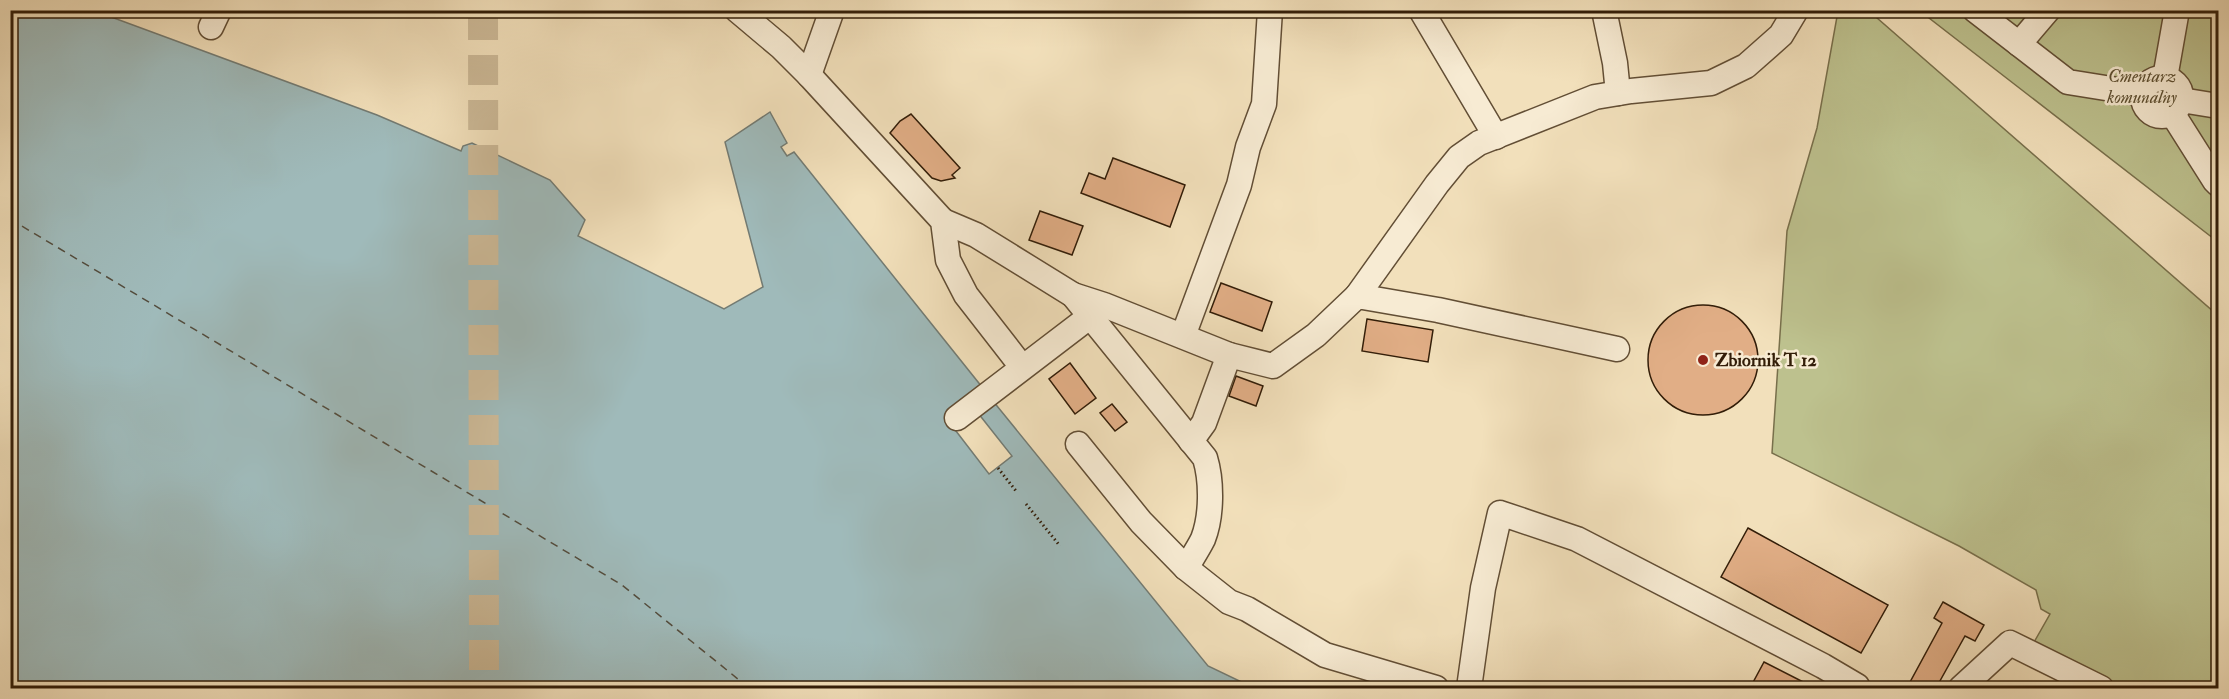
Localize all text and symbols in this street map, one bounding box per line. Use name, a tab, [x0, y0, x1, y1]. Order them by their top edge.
park label: Cmentarz komunalny	[2106, 65, 2178, 109]
place label: Zbiornik T 12	[1715, 349, 1817, 372]
marker: Zbiornik T 12	[1696, 353, 1710, 367]

